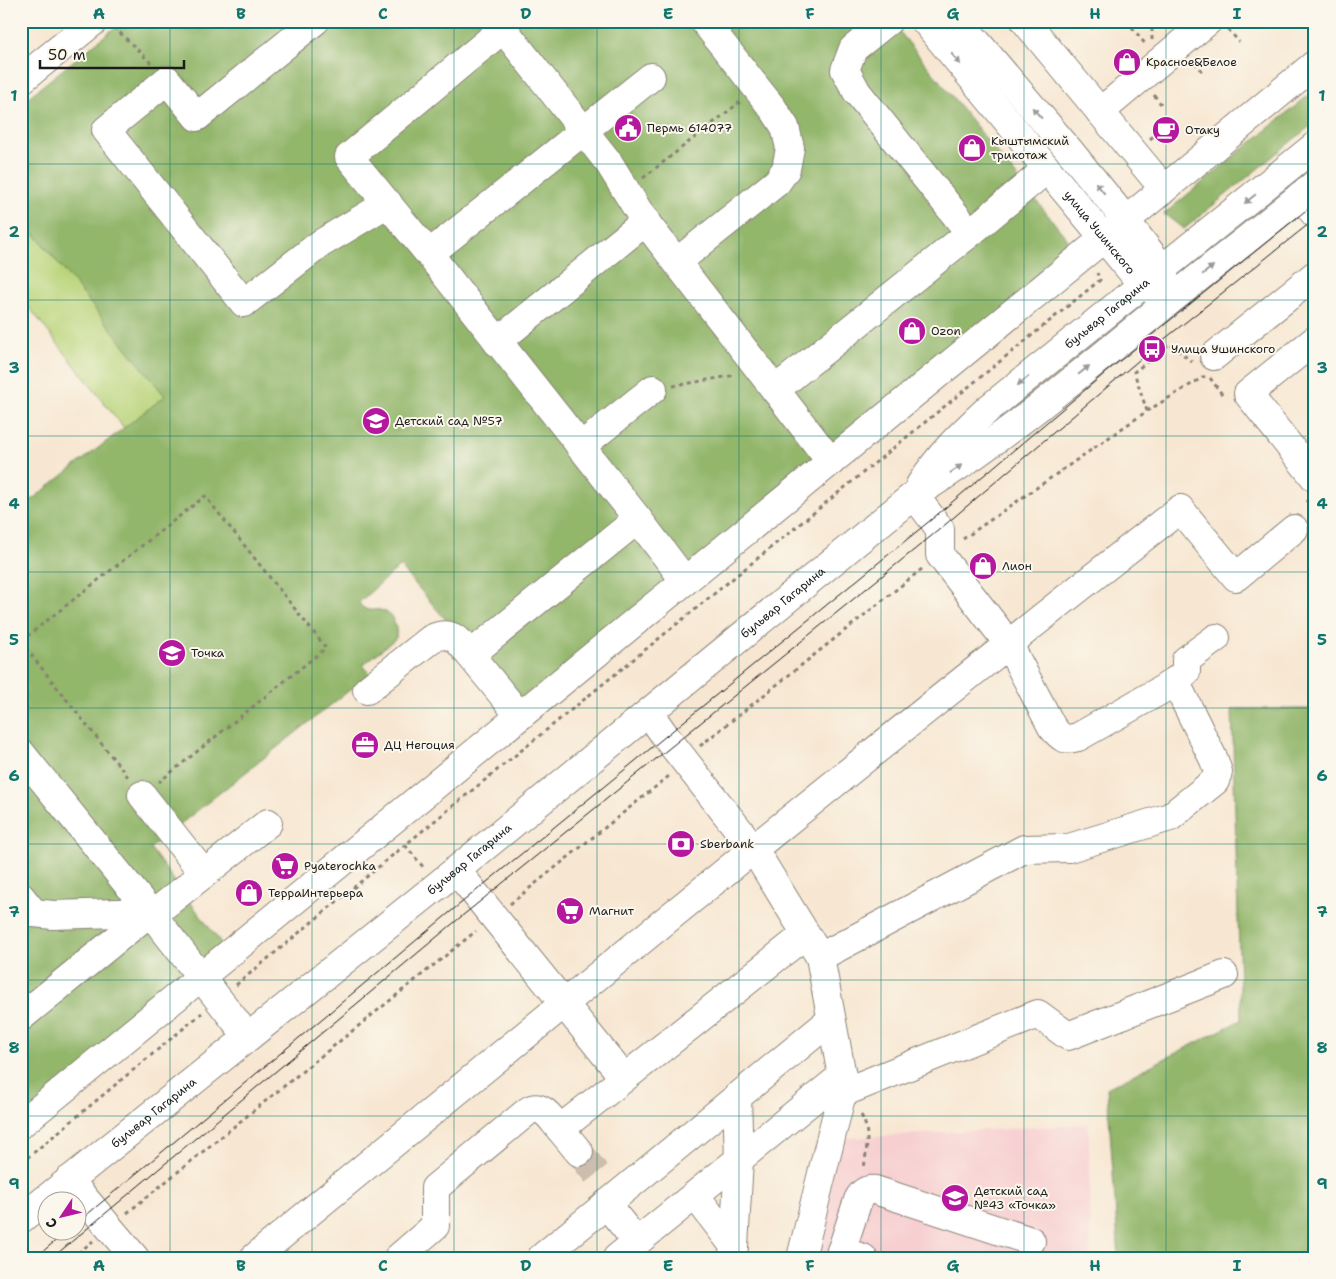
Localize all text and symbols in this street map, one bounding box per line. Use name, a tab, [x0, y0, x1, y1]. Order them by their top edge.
text: A	[93, 3, 105, 24]
text: B	[236, 3, 246, 24]
text: C	[378, 3, 388, 24]
text: D	[520, 3, 532, 24]
text: E	[663, 3, 673, 24]
text: F	[805, 3, 815, 24]
text: G	[947, 3, 960, 24]
text: H	[1089, 3, 1101, 24]
text: I	[1233, 3, 1242, 24]
scale bar	[40, 38, 184, 70]
text: 50 m	[48, 45, 86, 65]
shop icon: Красное&Белое	[1112, 47, 1142, 77]
one-way arrow	[950, 53, 961, 65]
place label: Красное&Белое	[1146, 54, 1237, 70]
text: 1	[10, 85, 18, 106]
text: 1	[1318, 85, 1326, 106]
one-way arrow	[1032, 107, 1043, 120]
public building icon: Пермь 614077	[613, 113, 643, 143]
cafe icon: Отаку	[1151, 115, 1181, 145]
place label: Пермь 614077	[647, 120, 732, 136]
place label: Отаку	[1185, 122, 1220, 138]
shop icon: Кыштымский трикотаж	[957, 133, 987, 163]
place label: Кыштымский трикотаж	[991, 133, 1069, 163]
one-way arrow	[1094, 182, 1105, 195]
street label: улица Ушинского	[1060, 187, 1139, 278]
one-way arrow	[1244, 193, 1257, 204]
text: 2	[8, 221, 20, 242]
text: 2	[1316, 221, 1328, 242]
one-way arrow	[1201, 264, 1214, 275]
street label: бульвар Гагарина	[1061, 274, 1153, 352]
shop icon: Ozon	[897, 316, 927, 346]
place label: Ozon	[931, 323, 961, 339]
bus stop icon: Улица Ушинского	[1137, 334, 1167, 364]
place label: Улица Ушинского	[1171, 341, 1275, 357]
text: 3	[8, 357, 20, 378]
text: 3	[1316, 357, 1328, 378]
one-way arrow	[1077, 364, 1090, 375]
one-way arrow	[1017, 376, 1030, 387]
school or university icon: Детский сад №57	[361, 406, 391, 436]
place label: Детский сад №57	[395, 413, 503, 429]
one-way arrow	[949, 464, 962, 474]
text: 4	[8, 493, 20, 514]
text: 4	[1316, 493, 1328, 514]
shop icon: Лион	[968, 551, 998, 581]
place label: Лион	[1002, 558, 1032, 574]
street label: бульвар Гагарина	[737, 563, 829, 642]
text: 5	[9, 629, 19, 650]
text: 5	[1317, 629, 1327, 650]
school or university icon: Точка	[157, 638, 187, 668]
place label: Точка	[191, 645, 225, 661]
office icon: ДЦ Негоция	[350, 730, 380, 760]
place label: ДЦ Негоция	[384, 737, 455, 753]
text: 6	[8, 765, 20, 786]
text: 6	[1316, 765, 1328, 786]
street label: бульвар Гагарина	[424, 819, 516, 899]
bank icon: Sberbank	[666, 829, 696, 859]
place label: Sberbank	[700, 836, 754, 852]
supermarket icon: Pyaterochka	[270, 851, 300, 881]
place label: Pyaterochka	[304, 858, 376, 874]
shop icon: ТерраИнтерьера	[234, 878, 264, 908]
place label: ТерраИнтерьера	[268, 885, 364, 901]
supermarket icon: Магнит	[555, 896, 585, 926]
text: 7	[8, 901, 20, 922]
text: 7	[1316, 901, 1328, 922]
place label: Магнит	[589, 903, 635, 919]
text: 8	[8, 1037, 20, 1058]
text: 8	[1316, 1037, 1328, 1058]
street label: бульвар Гагарина	[108, 1073, 200, 1152]
text: 9	[8, 1173, 20, 1194]
text: 9	[1316, 1173, 1328, 1194]
school or university icon: Детский сад №43 «Точка»	[940, 1183, 970, 1213]
place label: Детский сад №43 «Точка»	[974, 1183, 1056, 1213]
north arrow	[38, 1192, 88, 1242]
text: С	[42, 1215, 61, 1232]
text: A	[93, 1255, 105, 1276]
text: B	[236, 1255, 246, 1276]
text: C	[378, 1255, 388, 1276]
text: D	[520, 1255, 532, 1276]
text: E	[663, 1255, 673, 1276]
text: F	[805, 1255, 815, 1276]
text: G	[947, 1255, 960, 1276]
text: H	[1089, 1255, 1101, 1276]
text: I	[1233, 1255, 1242, 1276]

